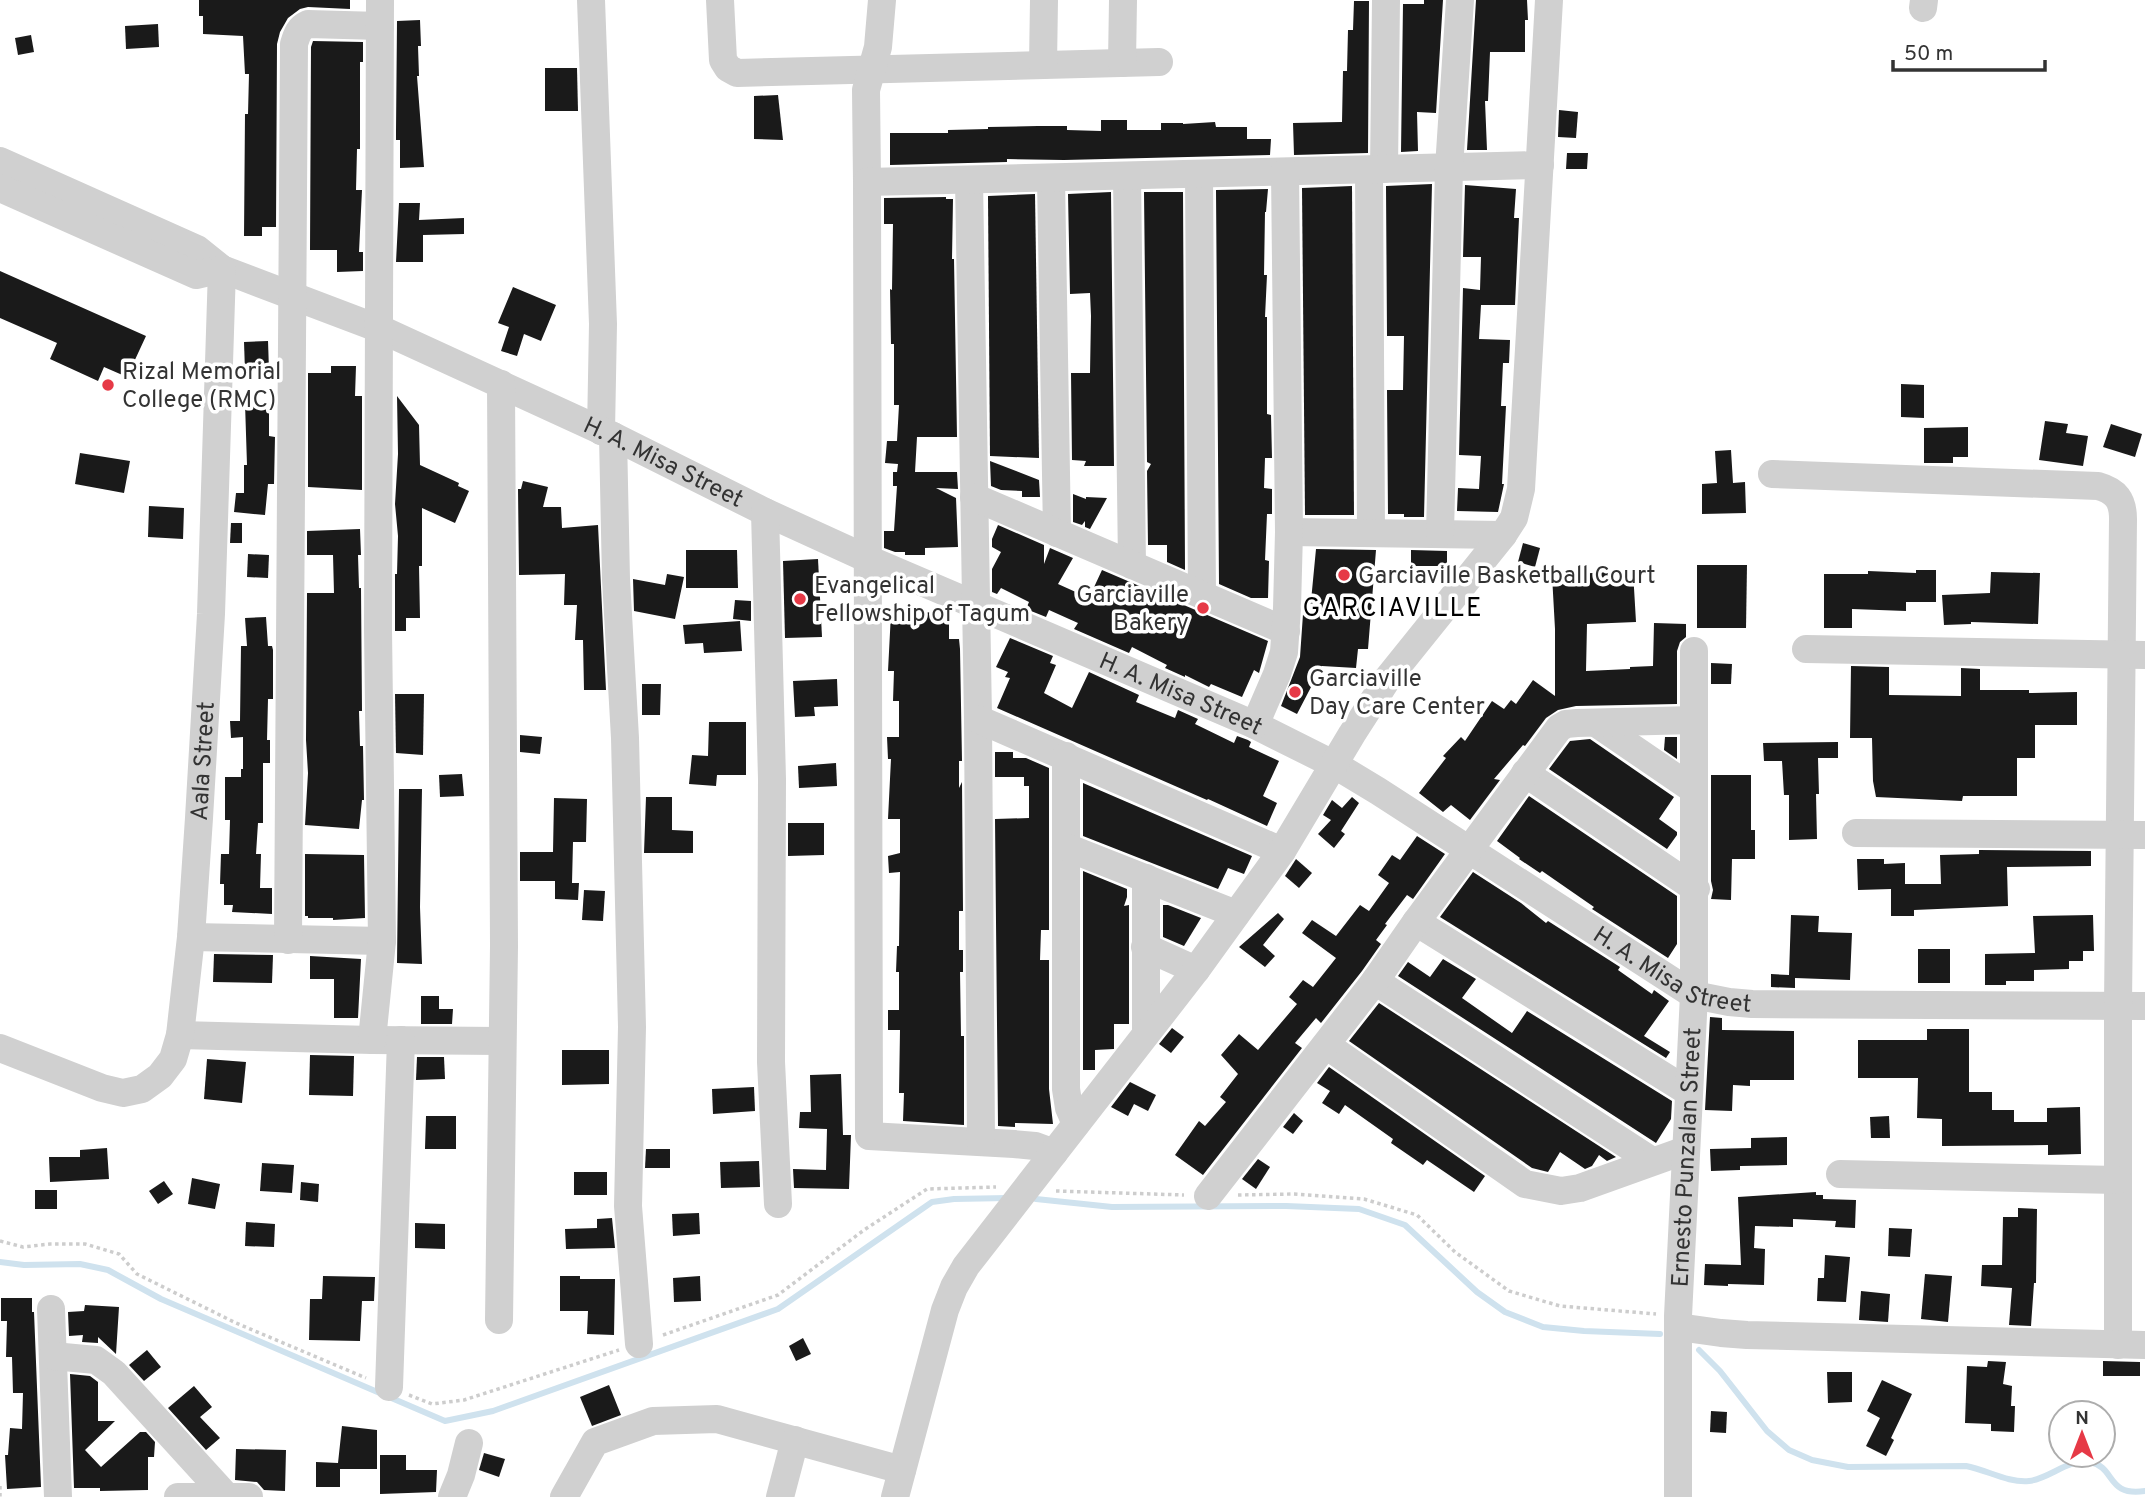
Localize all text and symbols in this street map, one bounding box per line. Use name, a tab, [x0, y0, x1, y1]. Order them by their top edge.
scale bar	[1893, 28, 2045, 72]
text: 50 m	[1904, 41, 1953, 68]
place label: Rizal Memorial College (RMC)	[122, 358, 281, 416]
marker: Rizal Memorial College (RMC)	[100, 377, 116, 393]
street label: H. A. Misa Street	[578, 411, 748, 516]
place label: Garciaville Basketball Court	[1358, 562, 1656, 592]
marker: Garciaville Basketball Court	[1336, 567, 1352, 583]
place label: Evangelical Fellowship of Tagum	[814, 572, 1030, 630]
place label: Garciaville Bakery	[1076, 581, 1189, 639]
marker: Evangelical Fellowship of Tagum	[792, 591, 808, 607]
district label: GARCIAVILLE	[1302, 593, 1484, 626]
marker: Garciaville Bakery	[1195, 600, 1211, 616]
street label: H. A. Misa Street	[1094, 647, 1267, 743]
place label: Garciaville Day Care Center	[1309, 665, 1485, 723]
marker: Garciaville Day Care Center	[1287, 684, 1303, 700]
street label: Aala Street	[186, 701, 223, 822]
street label: H. A. Misa Street	[1587, 921, 1753, 1021]
street label: Ernesto Punzalan Street	[1666, 1027, 1709, 1288]
north arrow	[2047, 1399, 2117, 1469]
text: N	[2075, 1407, 2089, 1431]

